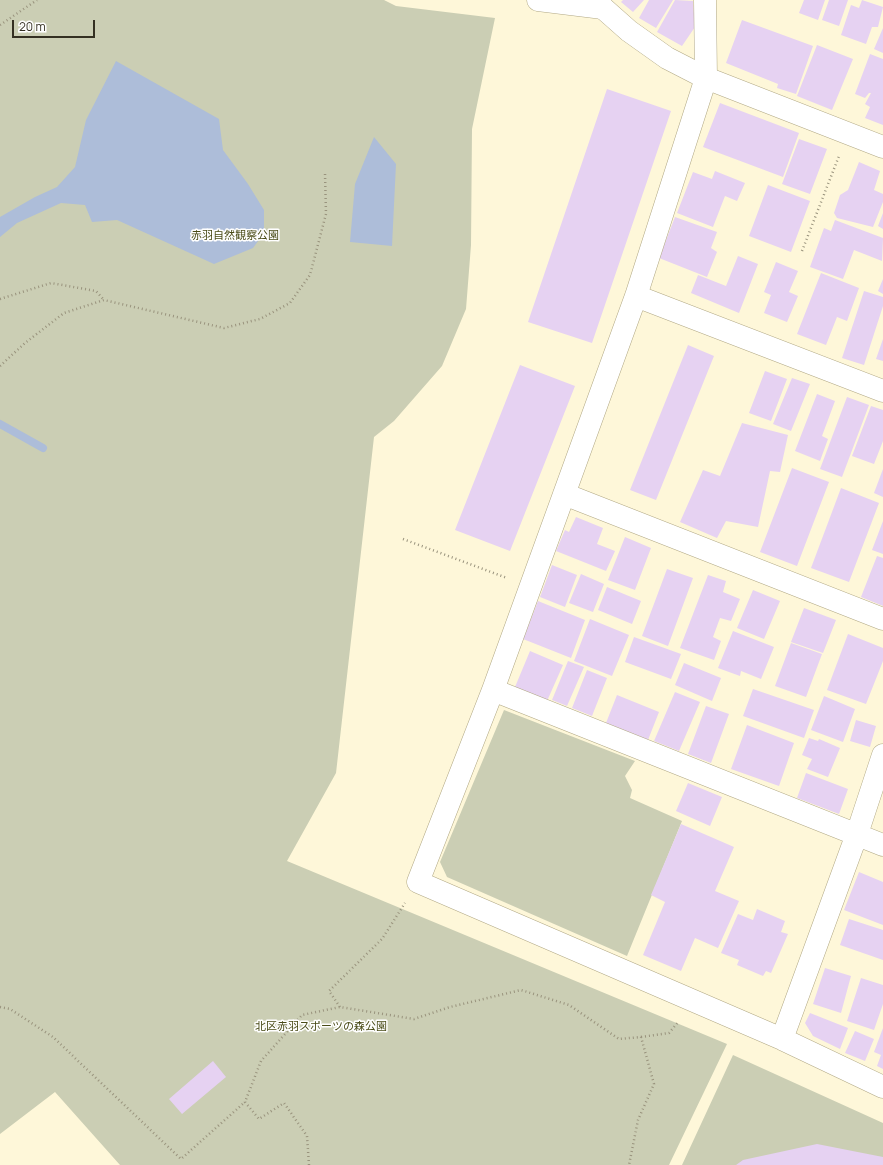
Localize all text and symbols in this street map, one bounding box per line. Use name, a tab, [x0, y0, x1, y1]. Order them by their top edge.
scale bar	[14, 12, 97, 38]
text: 20 m	[19, 18, 46, 35]
park label: 赤羽自然観察公園	[191, 229, 279, 243]
park label: 北区赤羽スポーツの森公園	[255, 1020, 387, 1034]

